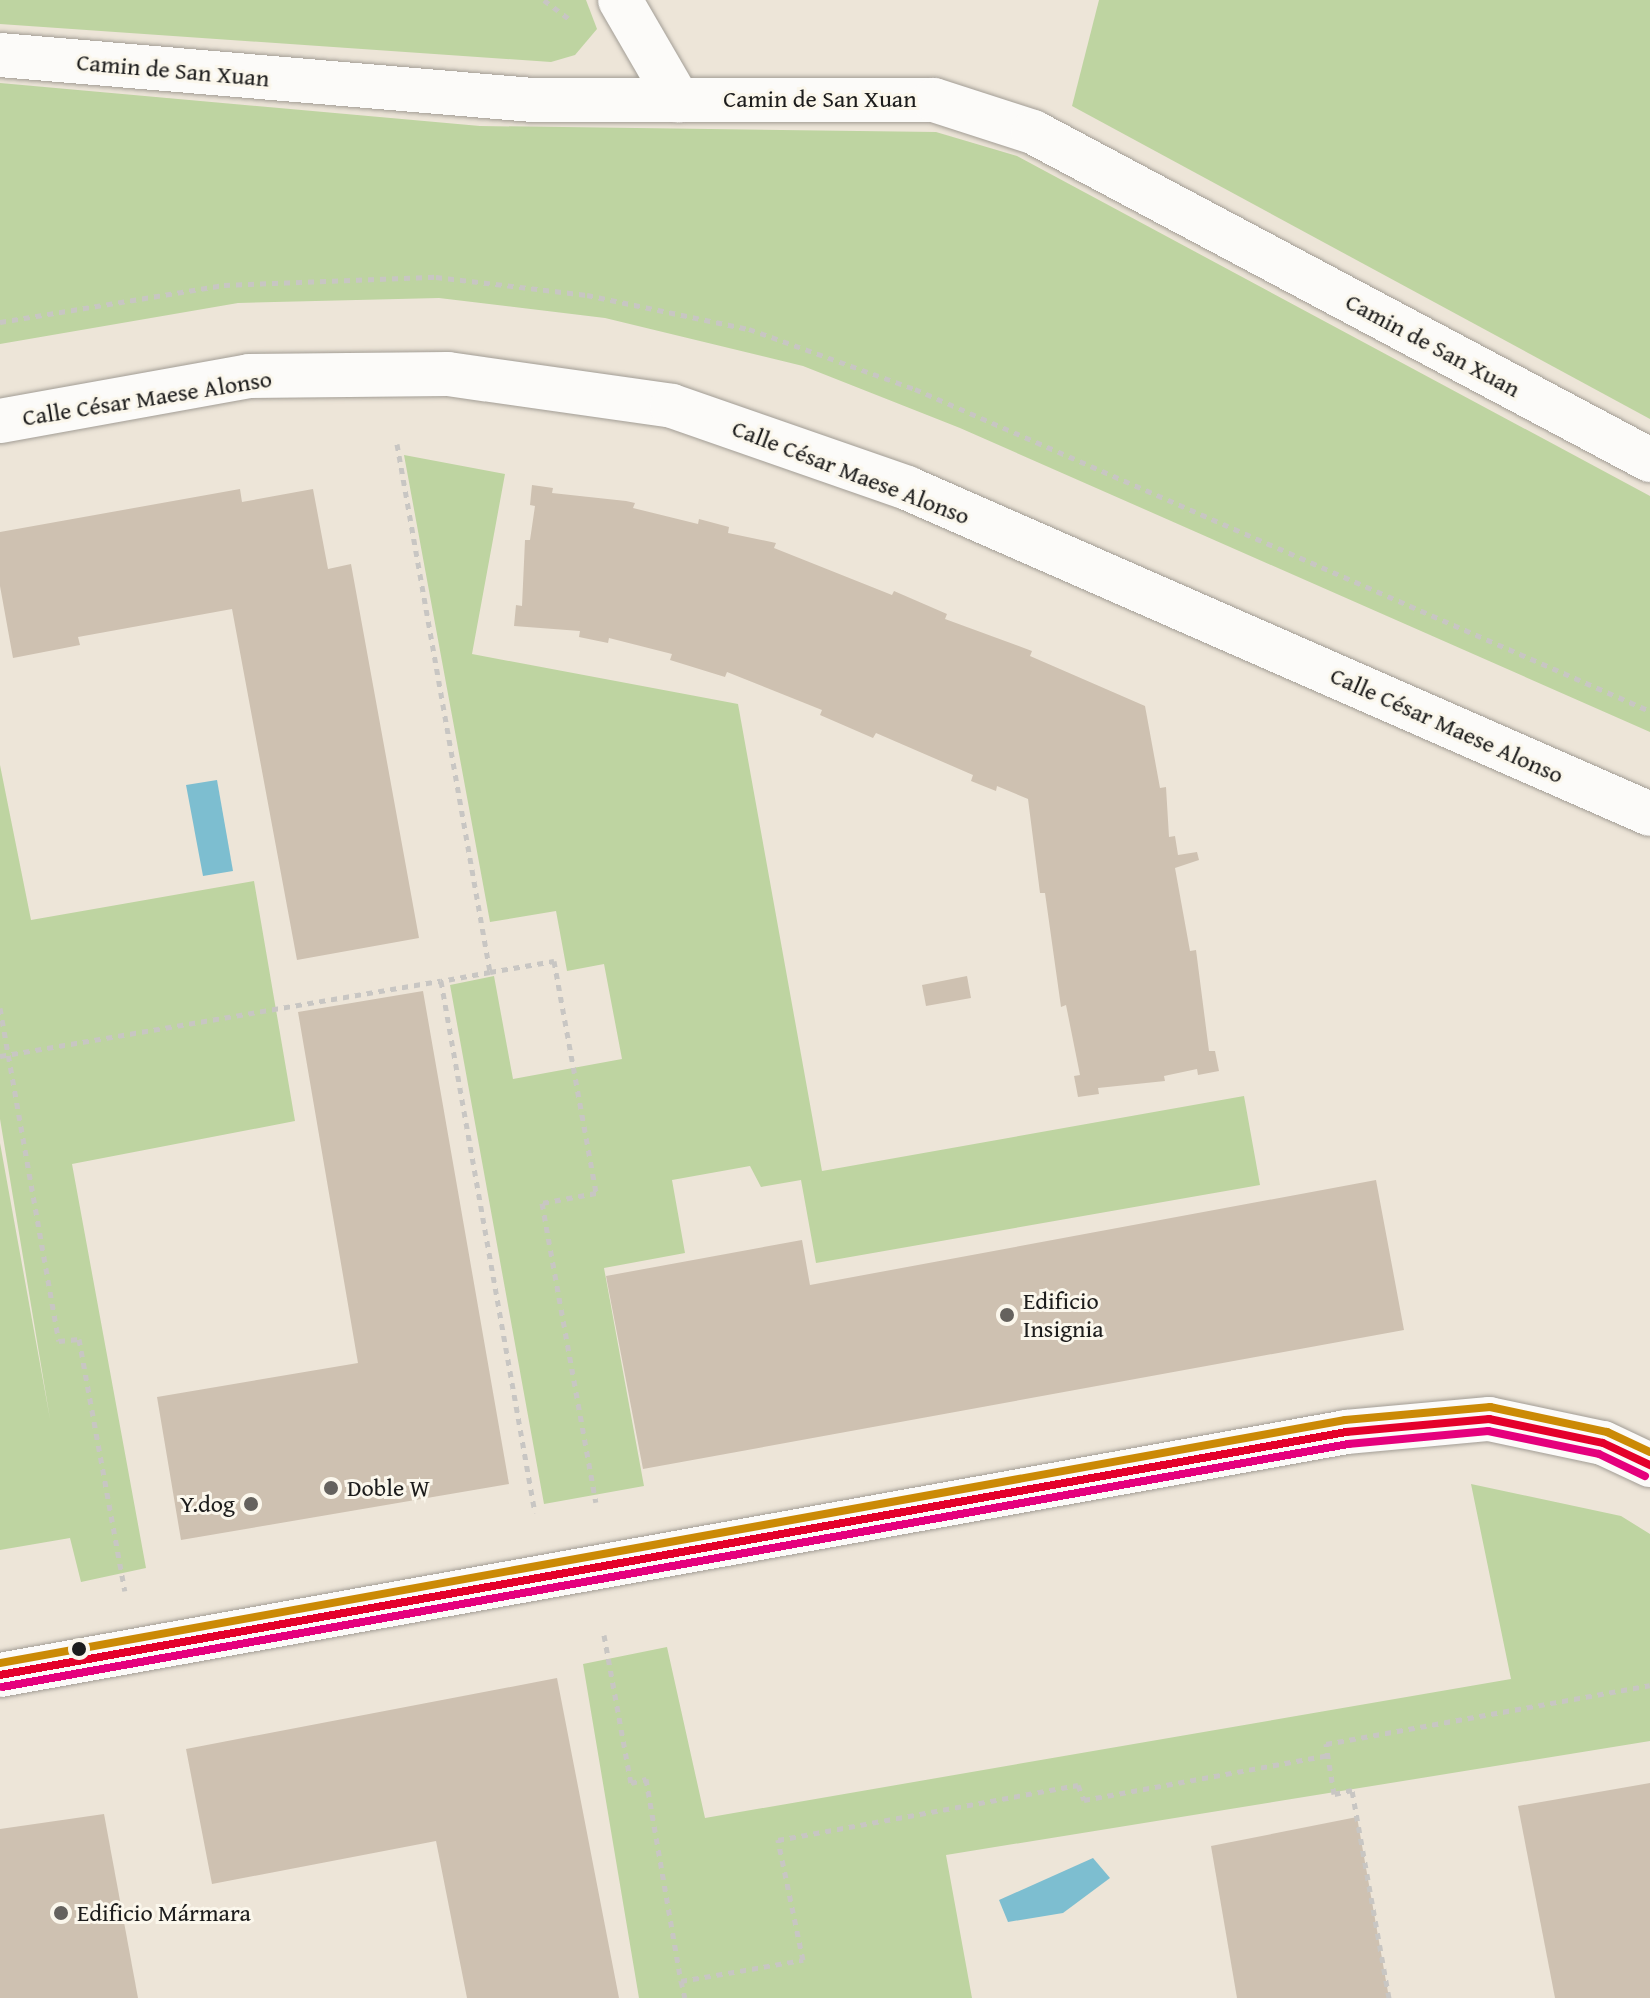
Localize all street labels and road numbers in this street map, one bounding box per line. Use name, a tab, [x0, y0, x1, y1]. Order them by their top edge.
street label: Camin de San Xuan	[75, 47, 271, 93]
street label: Camin de San Xuan	[723, 85, 917, 113]
street label: Camin de San Xuan	[1341, 287, 1525, 403]
street label: Calle César Maese Alonso	[20, 364, 274, 432]
street label: Calle César Maese Alonso	[728, 413, 974, 531]
street label: Calle César Maese Alonso	[1326, 661, 1568, 789]

